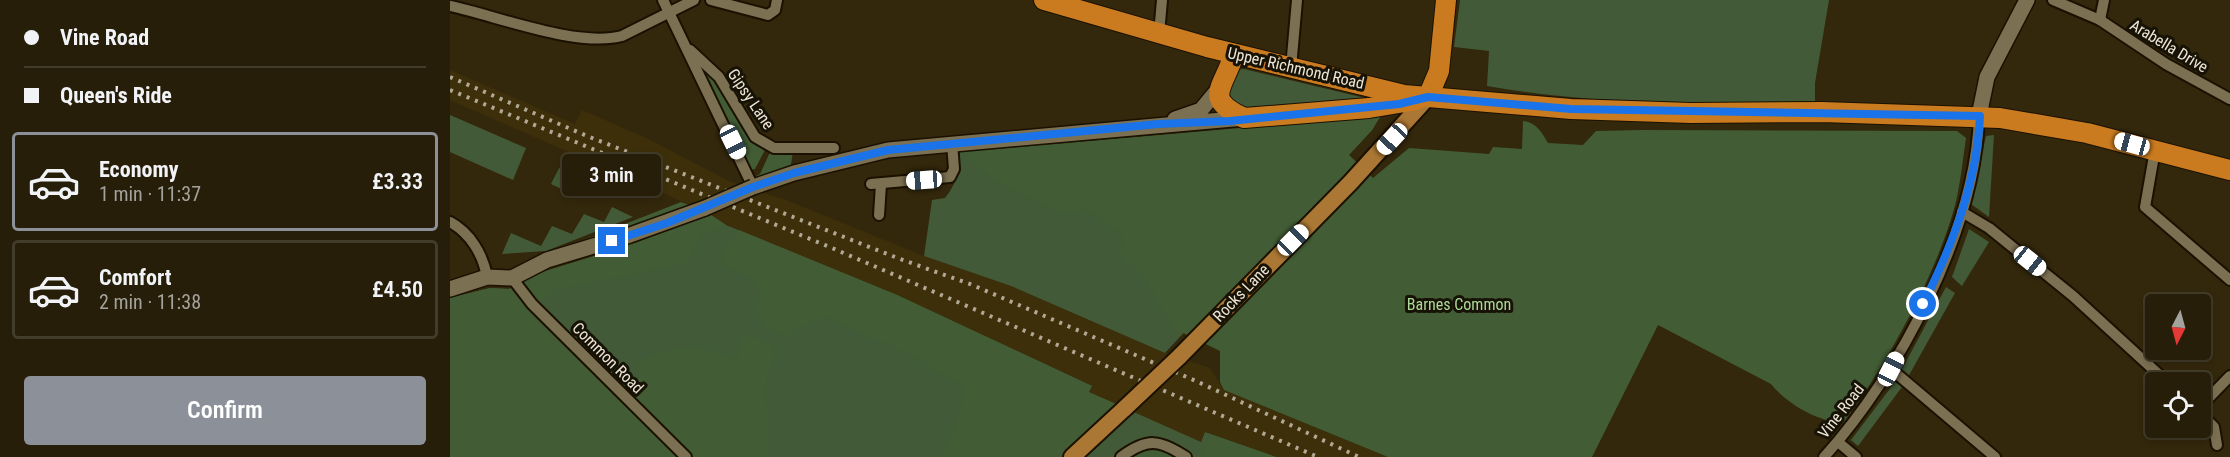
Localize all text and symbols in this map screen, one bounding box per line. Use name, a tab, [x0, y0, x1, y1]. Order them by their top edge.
street label: Arabella Drive	[2127, 15, 2211, 77]
text: Vine Road	[60, 25, 149, 50]
street label: Upper Richmond Road	[1226, 43, 1366, 93]
street label: Gipsy Lane	[724, 65, 778, 133]
text: Queen's Ride	[60, 83, 172, 108]
car	[1373, 120, 1411, 158]
car	[717, 122, 749, 162]
car	[2112, 131, 2152, 157]
callout: 3 min	[562, 154, 662, 196]
icon: car	[27, 155, 81, 209]
text: Economy	[99, 157, 179, 182]
text: 3 min	[589, 163, 634, 187]
text: £3.33	[372, 169, 423, 194]
car	[905, 170, 943, 190]
text: 1 min · 11:37	[99, 182, 201, 206]
car	[1274, 221, 1312, 259]
route end	[598, 227, 625, 254]
car	[2010, 243, 2050, 279]
street label: Rocks Lane	[1209, 260, 1273, 326]
icon: car	[27, 263, 81, 317]
text: Comfort	[99, 265, 172, 290]
text: £4.50	[372, 277, 423, 302]
text: 2 min · 11:38	[99, 290, 201, 314]
route start	[1909, 290, 1936, 317]
north arrow	[2145, 294, 2211, 360]
map controls	[2145, 294, 2211, 438]
park label: Barnes Common	[1407, 295, 1511, 314]
street label: Common Road	[568, 318, 648, 398]
car	[1875, 349, 1907, 389]
button: locate	[2145, 372, 2211, 438]
button: Confirm	[24, 376, 426, 445]
street label: Vine Road	[1814, 380, 1868, 442]

